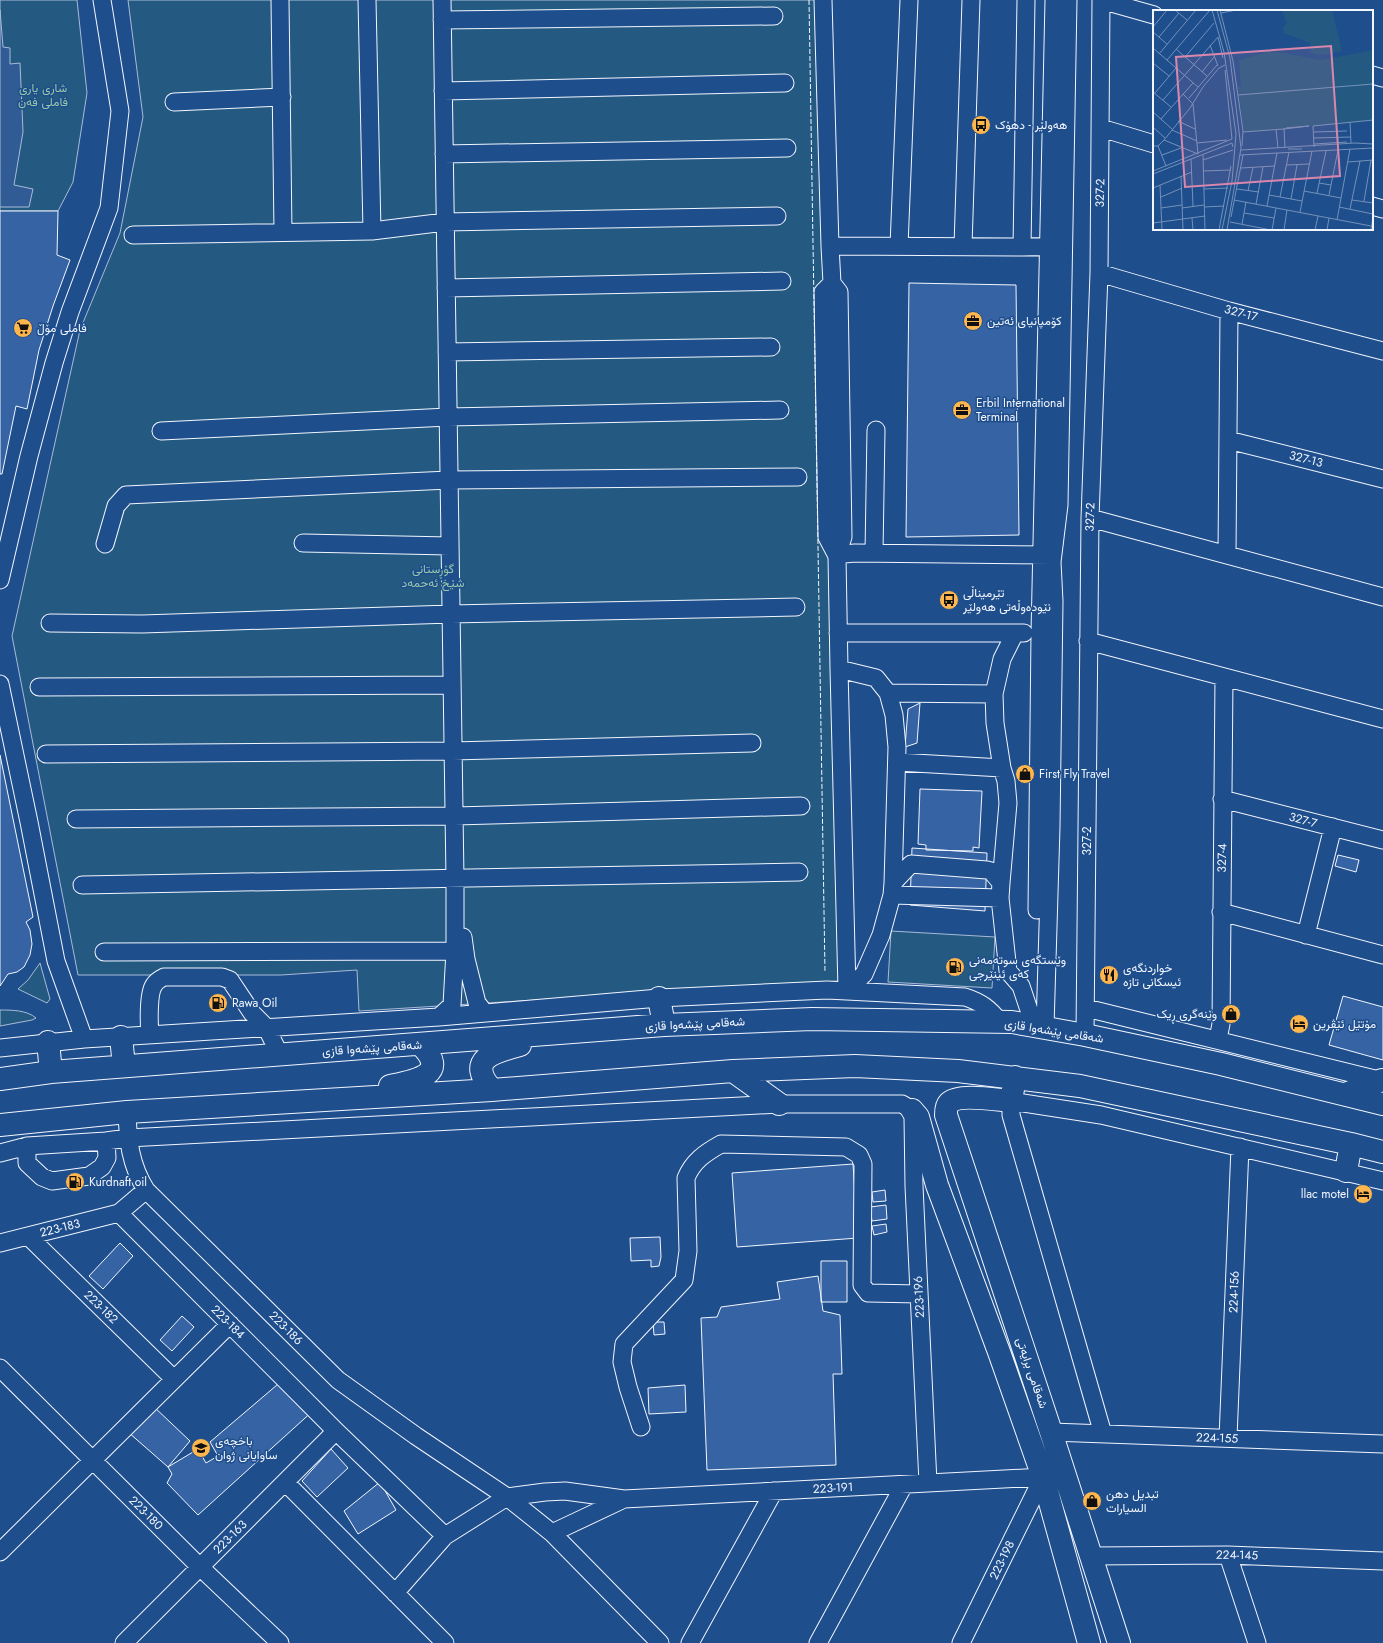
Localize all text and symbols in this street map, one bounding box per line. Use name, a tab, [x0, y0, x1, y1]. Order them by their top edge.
inset map	[1153, 10, 1373, 230]
park label: شاری یاری فاملی فەن	[18, 79, 68, 111]
bus stop icon: هەولێر - دهۆک	[970, 114, 992, 136]
place label: هەولێر - دهۆک	[995, 116, 1067, 134]
street label: 327-2	[1091, 178, 1109, 208]
street label: 327-17	[1222, 300, 1260, 326]
office icon: کۆمپانیای ئەتین	[962, 310, 984, 332]
place label: کۆمپانیای ئەتین	[987, 312, 1062, 330]
supermarket icon: فاملی مۆڵ	[12, 317, 34, 339]
place label: فاملی مۆڵ	[37, 319, 87, 337]
place label: Erbil International Terminal	[976, 394, 1065, 426]
office icon: Erbil International Terminal	[951, 399, 973, 421]
street label: 327-13	[1287, 446, 1325, 472]
street label: 327-2	[1080, 502, 1100, 532]
park label: گۆڕستانی شێخ ئەحمەد	[401, 560, 465, 592]
place label: تێرمیناڵی نێودەوڵەتی هەولێر	[962, 584, 1051, 616]
bus stop icon: تێرمیناڵی نێودەوڵەتی هەولێر	[938, 589, 960, 611]
shop icon: First Fly Travel	[1014, 763, 1036, 785]
place label: First Fly Travel	[1039, 765, 1110, 783]
street label: 327-7	[1287, 808, 1320, 833]
street label: 327-2	[1078, 826, 1096, 856]
street label: 327-4	[1213, 843, 1231, 873]
place label: وێستگەی سوتەمەنی کەی ئینێرجی	[969, 951, 1066, 983]
fuel station icon: وێستگەی سوتەمەنی کەی ئینێرجی	[944, 956, 966, 978]
place label: خواردنگەی ئیسکانی تازە	[1123, 959, 1181, 991]
restaurant icon: خواردنگەی ئیسکانی تازە	[1098, 964, 1120, 986]
fuel station icon: Rawa Oil	[207, 992, 229, 1014]
place label: Rawa Oil	[232, 994, 277, 1012]
shop icon: وێنەگری ڕیک	[1220, 1003, 1242, 1025]
place label: وێنەگری ڕیک	[1156, 1005, 1217, 1024]
street label: شەقامی پێشەوا قازی	[645, 1012, 745, 1036]
hotel icon: مۆتێل ئێڤرین	[1288, 1013, 1310, 1035]
street label: شەقامی پێشەوا قازی	[1003, 1014, 1105, 1048]
place label: مۆتێل ئێڤرین	[1313, 1015, 1376, 1033]
street label: شەقامی پێشەوا قازی	[321, 1036, 423, 1060]
fuel station icon: Kurdnaft oil	[64, 1171, 86, 1193]
place label: Kurdnaft oil	[89, 1173, 147, 1191]
hotel icon: llac motel	[1352, 1183, 1374, 1205]
place label: llac motel	[1301, 1185, 1349, 1203]
street label: 223-183	[38, 1214, 83, 1242]
street label: 224-156	[1224, 1270, 1244, 1313]
street label: 223-196	[909, 1275, 929, 1318]
street label: 223-182	[80, 1286, 122, 1328]
street label: 223-184	[207, 1301, 249, 1343]
street label: 223-186	[265, 1307, 307, 1349]
street label: شەقامی برایەتی	[1011, 1335, 1053, 1411]
street label: 224-155	[1196, 1428, 1239, 1448]
place label: باخچەی ساوایانی ژوان	[215, 1432, 278, 1464]
school or university icon: باخچەی ساوایانی ژوان	[190, 1437, 212, 1459]
street label: 223-191	[812, 1478, 854, 1498]
place label: تبديل دهن السيارات	[1106, 1485, 1159, 1517]
shop icon: تبديل دهن السيارات	[1081, 1490, 1103, 1512]
street label: 223-180	[125, 1492, 167, 1534]
street label: 223-163	[209, 1516, 251, 1558]
street label: 223-198	[985, 1537, 1019, 1583]
street label: 224-145	[1216, 1546, 1259, 1564]

